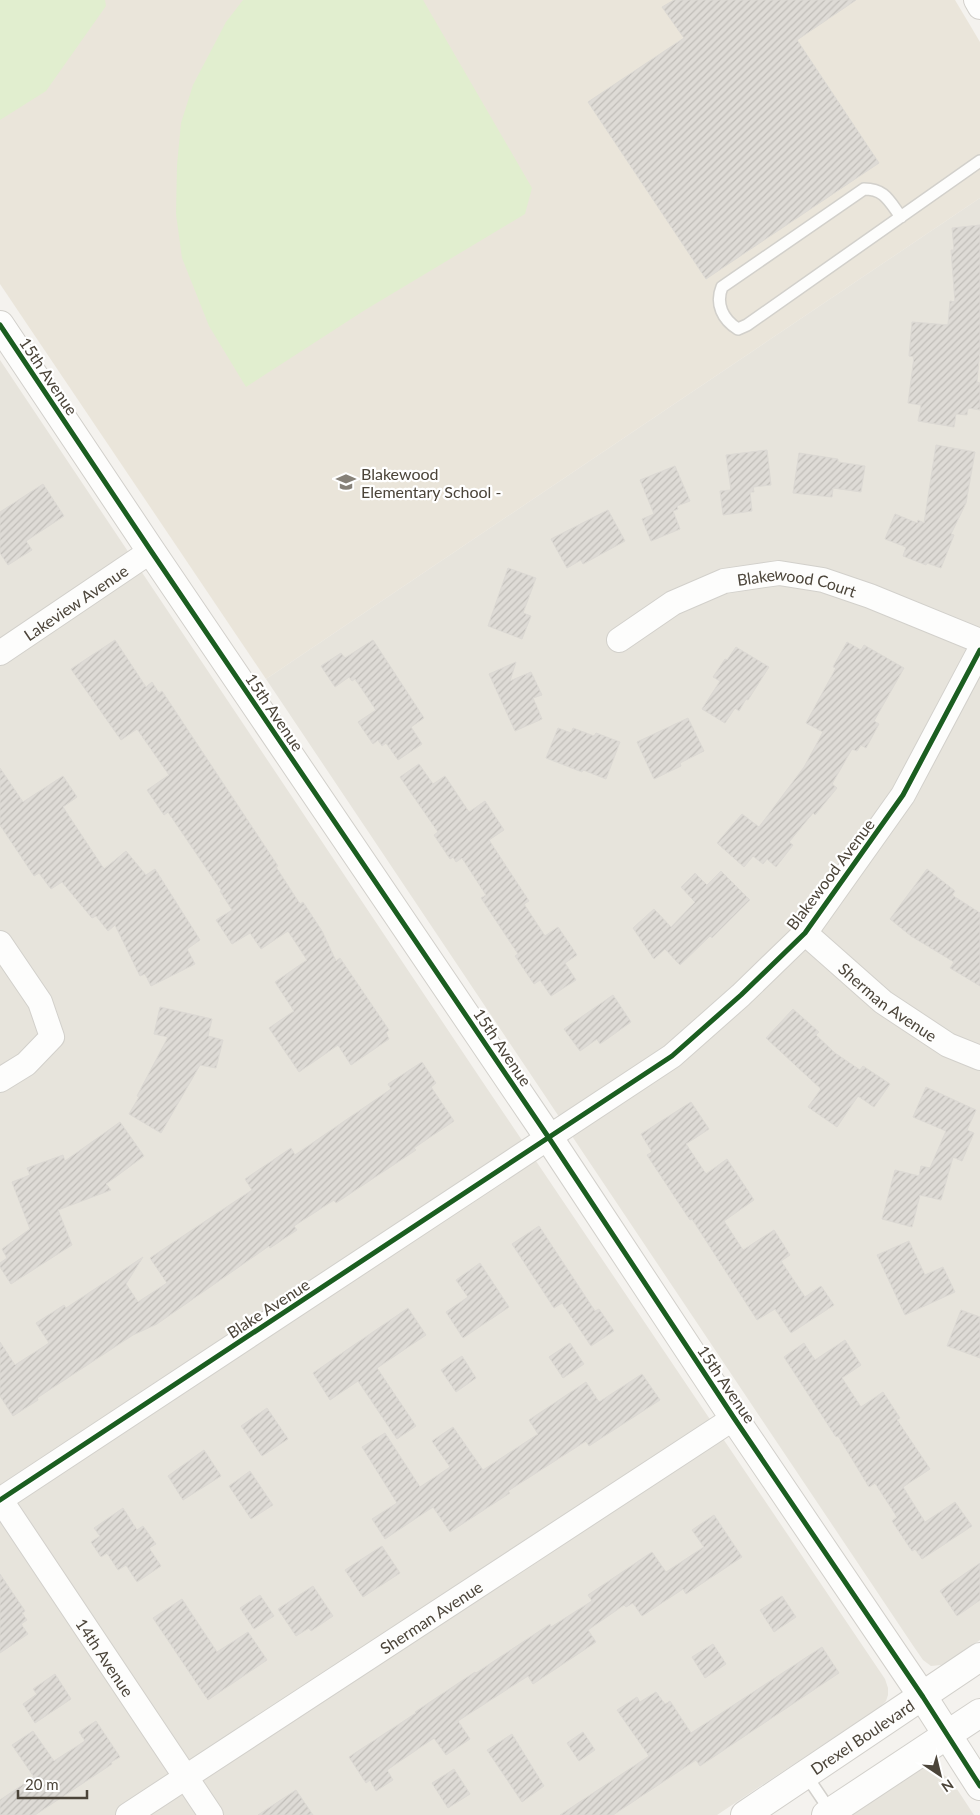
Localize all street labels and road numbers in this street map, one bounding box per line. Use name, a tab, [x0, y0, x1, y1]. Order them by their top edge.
street label: 15th Avenue	[16, 333, 82, 419]
street label: Lakeview Avenue	[20, 560, 131, 644]
street label: Blakewood Court	[736, 563, 859, 600]
street label: 15th Avenue	[242, 669, 308, 755]
street label: Blakewood Avenue	[782, 815, 878, 933]
street label: Sherman Avenue	[835, 958, 941, 1045]
street label: 15th Avenue	[470, 1004, 536, 1090]
street label: Blake Avenue	[223, 1274, 313, 1342]
street label: 15th Avenue	[694, 1341, 760, 1427]
street label: Sherman Avenue	[376, 1576, 486, 1657]
street label: 14th Avenue	[73, 1614, 138, 1700]
street label: Drexel Boulevard	[807, 1695, 917, 1778]

